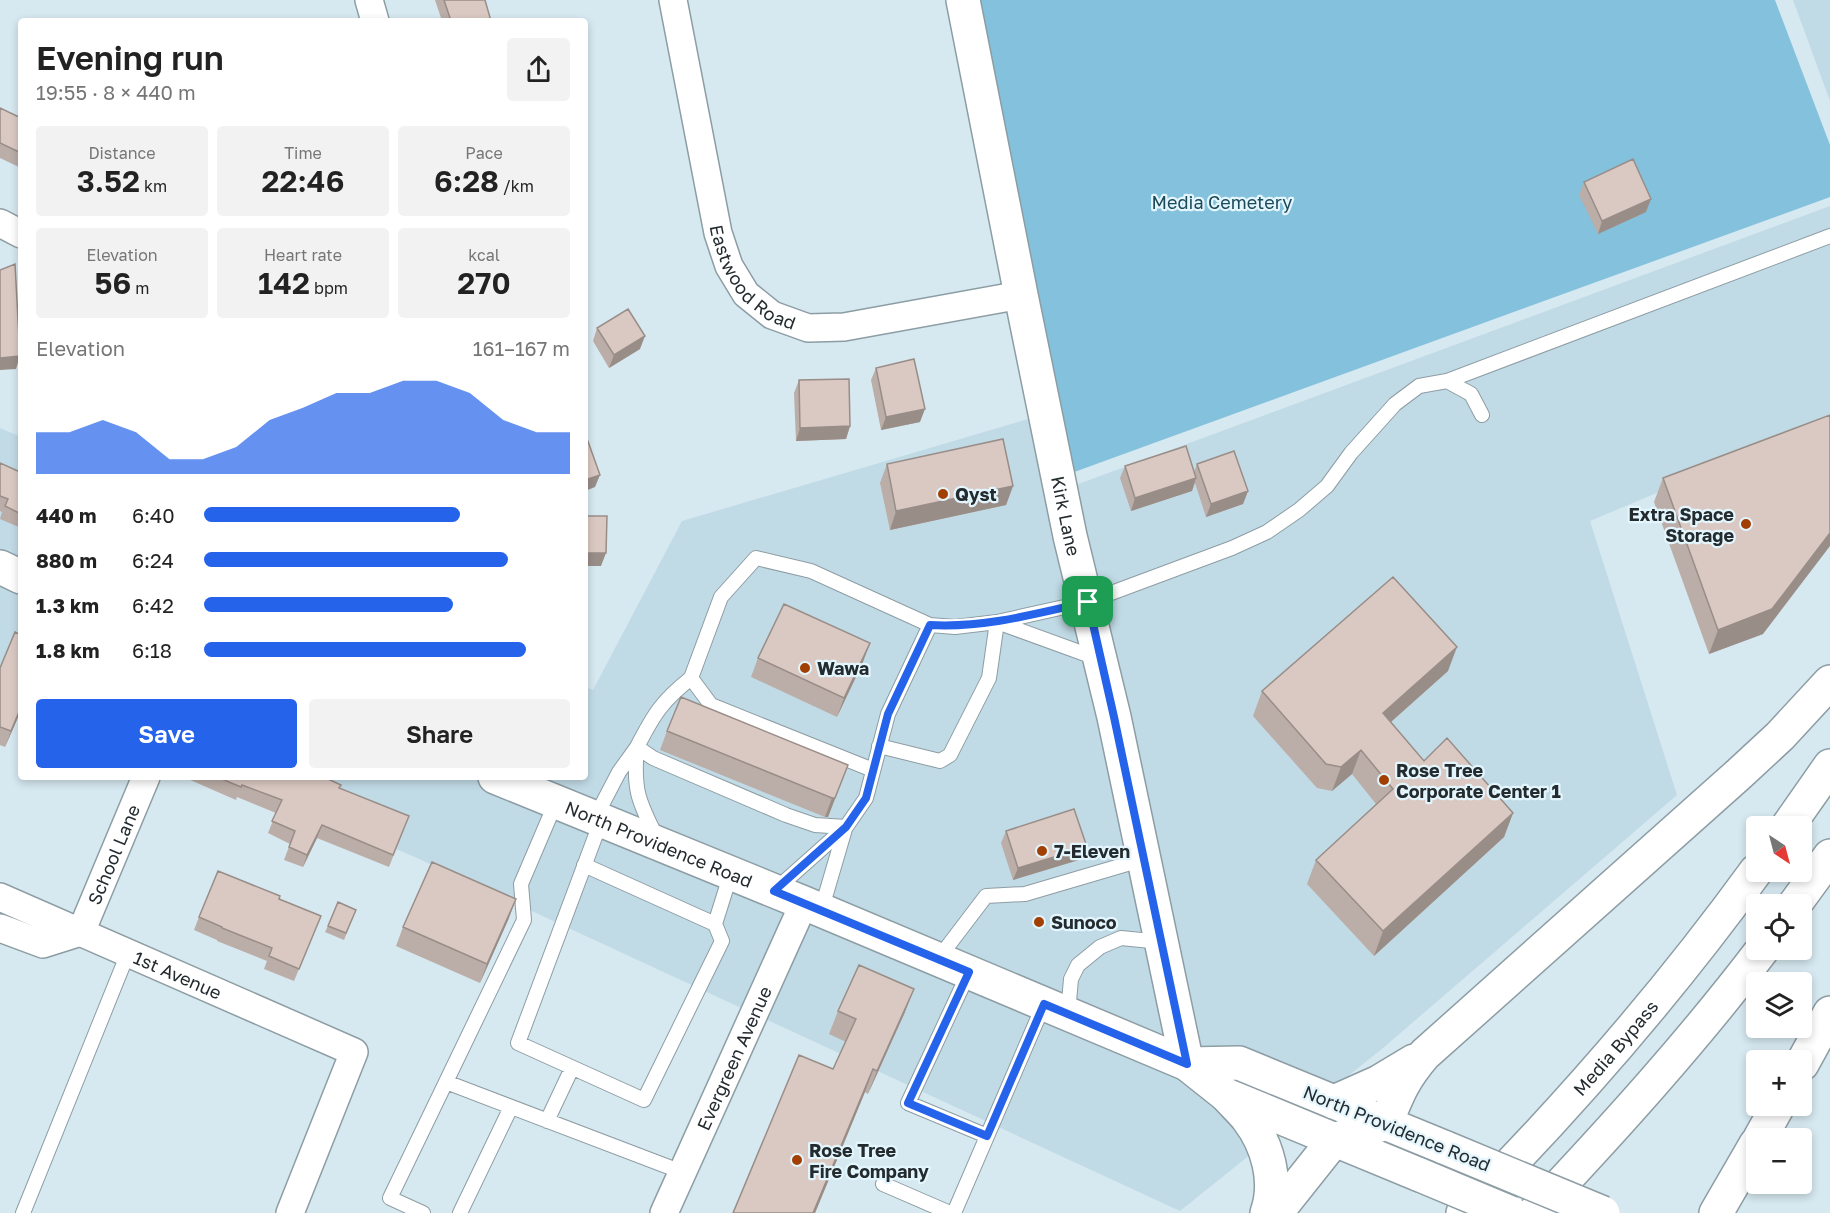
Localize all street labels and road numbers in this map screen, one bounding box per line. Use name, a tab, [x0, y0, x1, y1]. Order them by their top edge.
street label: Eastwood Road	[706, 223, 799, 334]
street label: Kirk Lane	[1047, 474, 1085, 558]
street label: North Providence Road	[562, 796, 756, 892]
street label: School Lane	[83, 801, 144, 908]
street label: 1st Avenue	[130, 946, 225, 1004]
street label: Evergreen Avenue	[692, 983, 776, 1134]
street label: Media Bypass	[1568, 995, 1663, 1100]
street label: North Providence Road	[1300, 1080, 1494, 1176]

